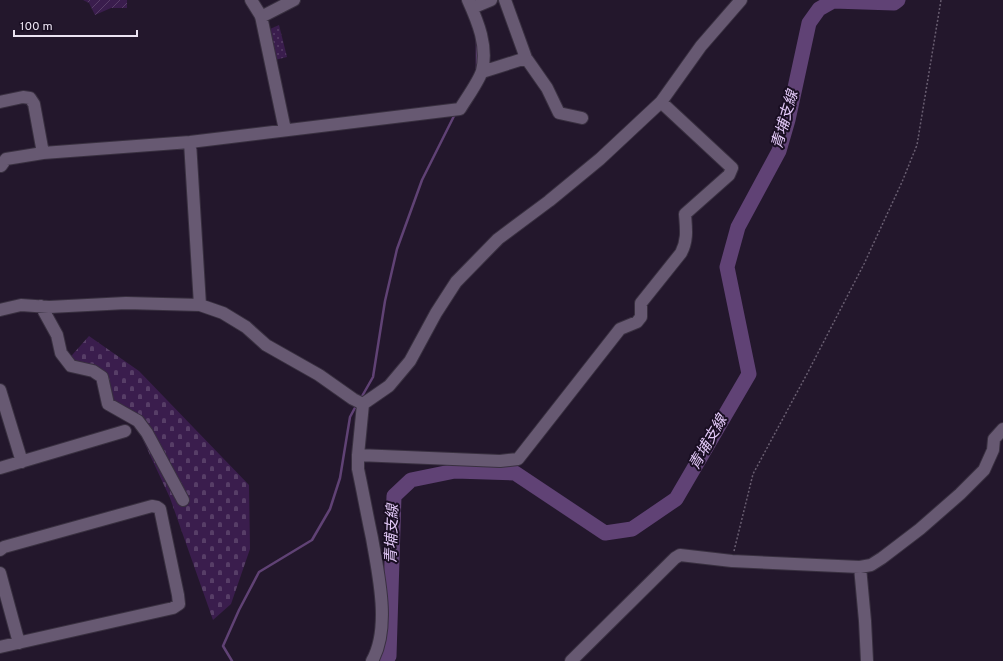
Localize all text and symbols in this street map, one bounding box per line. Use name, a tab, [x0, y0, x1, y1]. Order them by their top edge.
scale bar	[14, 12, 137, 38]
text: 100 m	[20, 19, 53, 35]
water label: 青埔支線	[769, 87, 804, 151]
water label: 青埔支線	[686, 411, 733, 474]
water label: 青埔支線	[382, 502, 404, 564]

